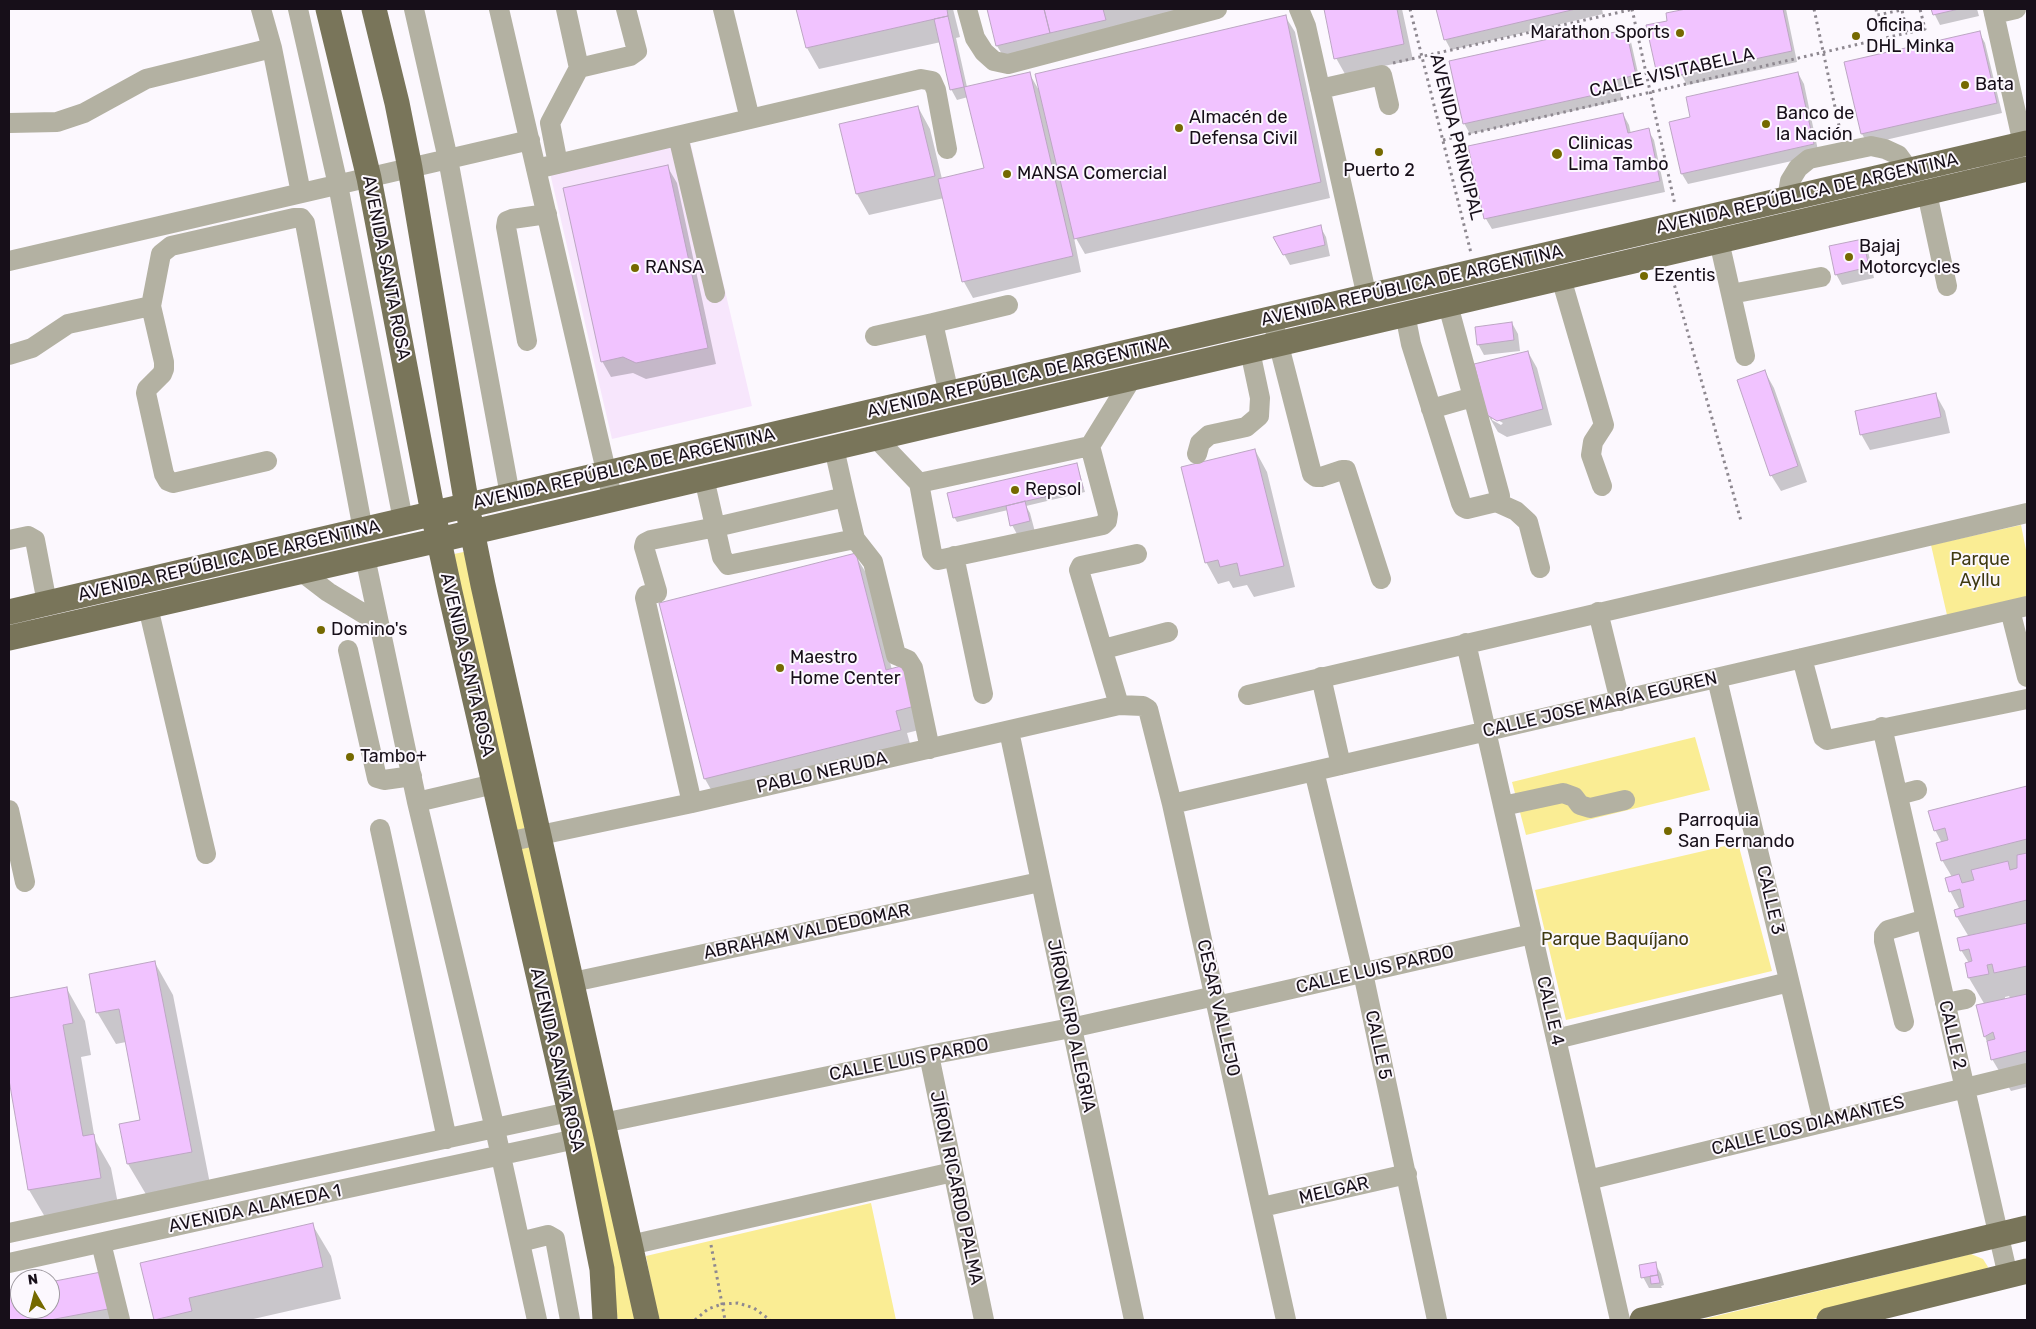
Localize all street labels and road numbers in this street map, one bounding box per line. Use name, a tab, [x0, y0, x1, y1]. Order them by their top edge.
street label: CALLE VISITABELLA	[1587, 43, 1757, 103]
street label: AVENIDA PRINCIPAL	[1425, 52, 1487, 222]
street label: AVENIDA REPÚBLICA DE ARGENTINA	[1654, 149, 1960, 239]
street label: AVENIDA SANTA ROSA	[357, 174, 415, 362]
street label: AVENIDA REPÚBLICA DE ARGENTINA	[1259, 241, 1565, 331]
street label: AVENIDA REPÚBLICA DE ARGENTINA	[865, 333, 1171, 423]
street label: AVENIDA REPÚBLICA DE ARGENTINA	[471, 424, 777, 514]
street label: AVENIDA REPÚBLICA DE ARGENTINA	[76, 516, 382, 606]
street label: AVENIDA SANTA ROSA	[435, 571, 499, 759]
street label: CALLE JOSE MARÍA EGUREN	[1481, 667, 1719, 743]
street label: PABLO NERUDA	[755, 747, 889, 799]
street label: CALLE 3	[1752, 863, 1788, 937]
street label: ABRAHAM VALDEDOMAR	[702, 900, 912, 964]
street label: JÍRON CIRO ALEGRIA	[1042, 937, 1100, 1115]
street label: CESAR VALLEJO	[1192, 937, 1244, 1079]
street label: CALLE LUIS PARDO	[1294, 941, 1456, 999]
street label: AVENIDA SANTA ROSA	[525, 966, 589, 1154]
street label: CALLE 4	[1532, 974, 1568, 1048]
street label: CALLE 2	[1934, 998, 1970, 1072]
street label: CALLE 5	[1360, 1008, 1396, 1082]
street label: CALLE LUIS PARDO	[828, 1034, 990, 1086]
street label: JÍRON RICARDO PALMA	[925, 1089, 987, 1287]
street label: CALLE LOS DIAMANTES	[1709, 1092, 1907, 1160]
street label: MELGAR	[1297, 1172, 1371, 1210]
street label: AVENIDA ALAMEDA 1	[167, 1180, 343, 1238]

